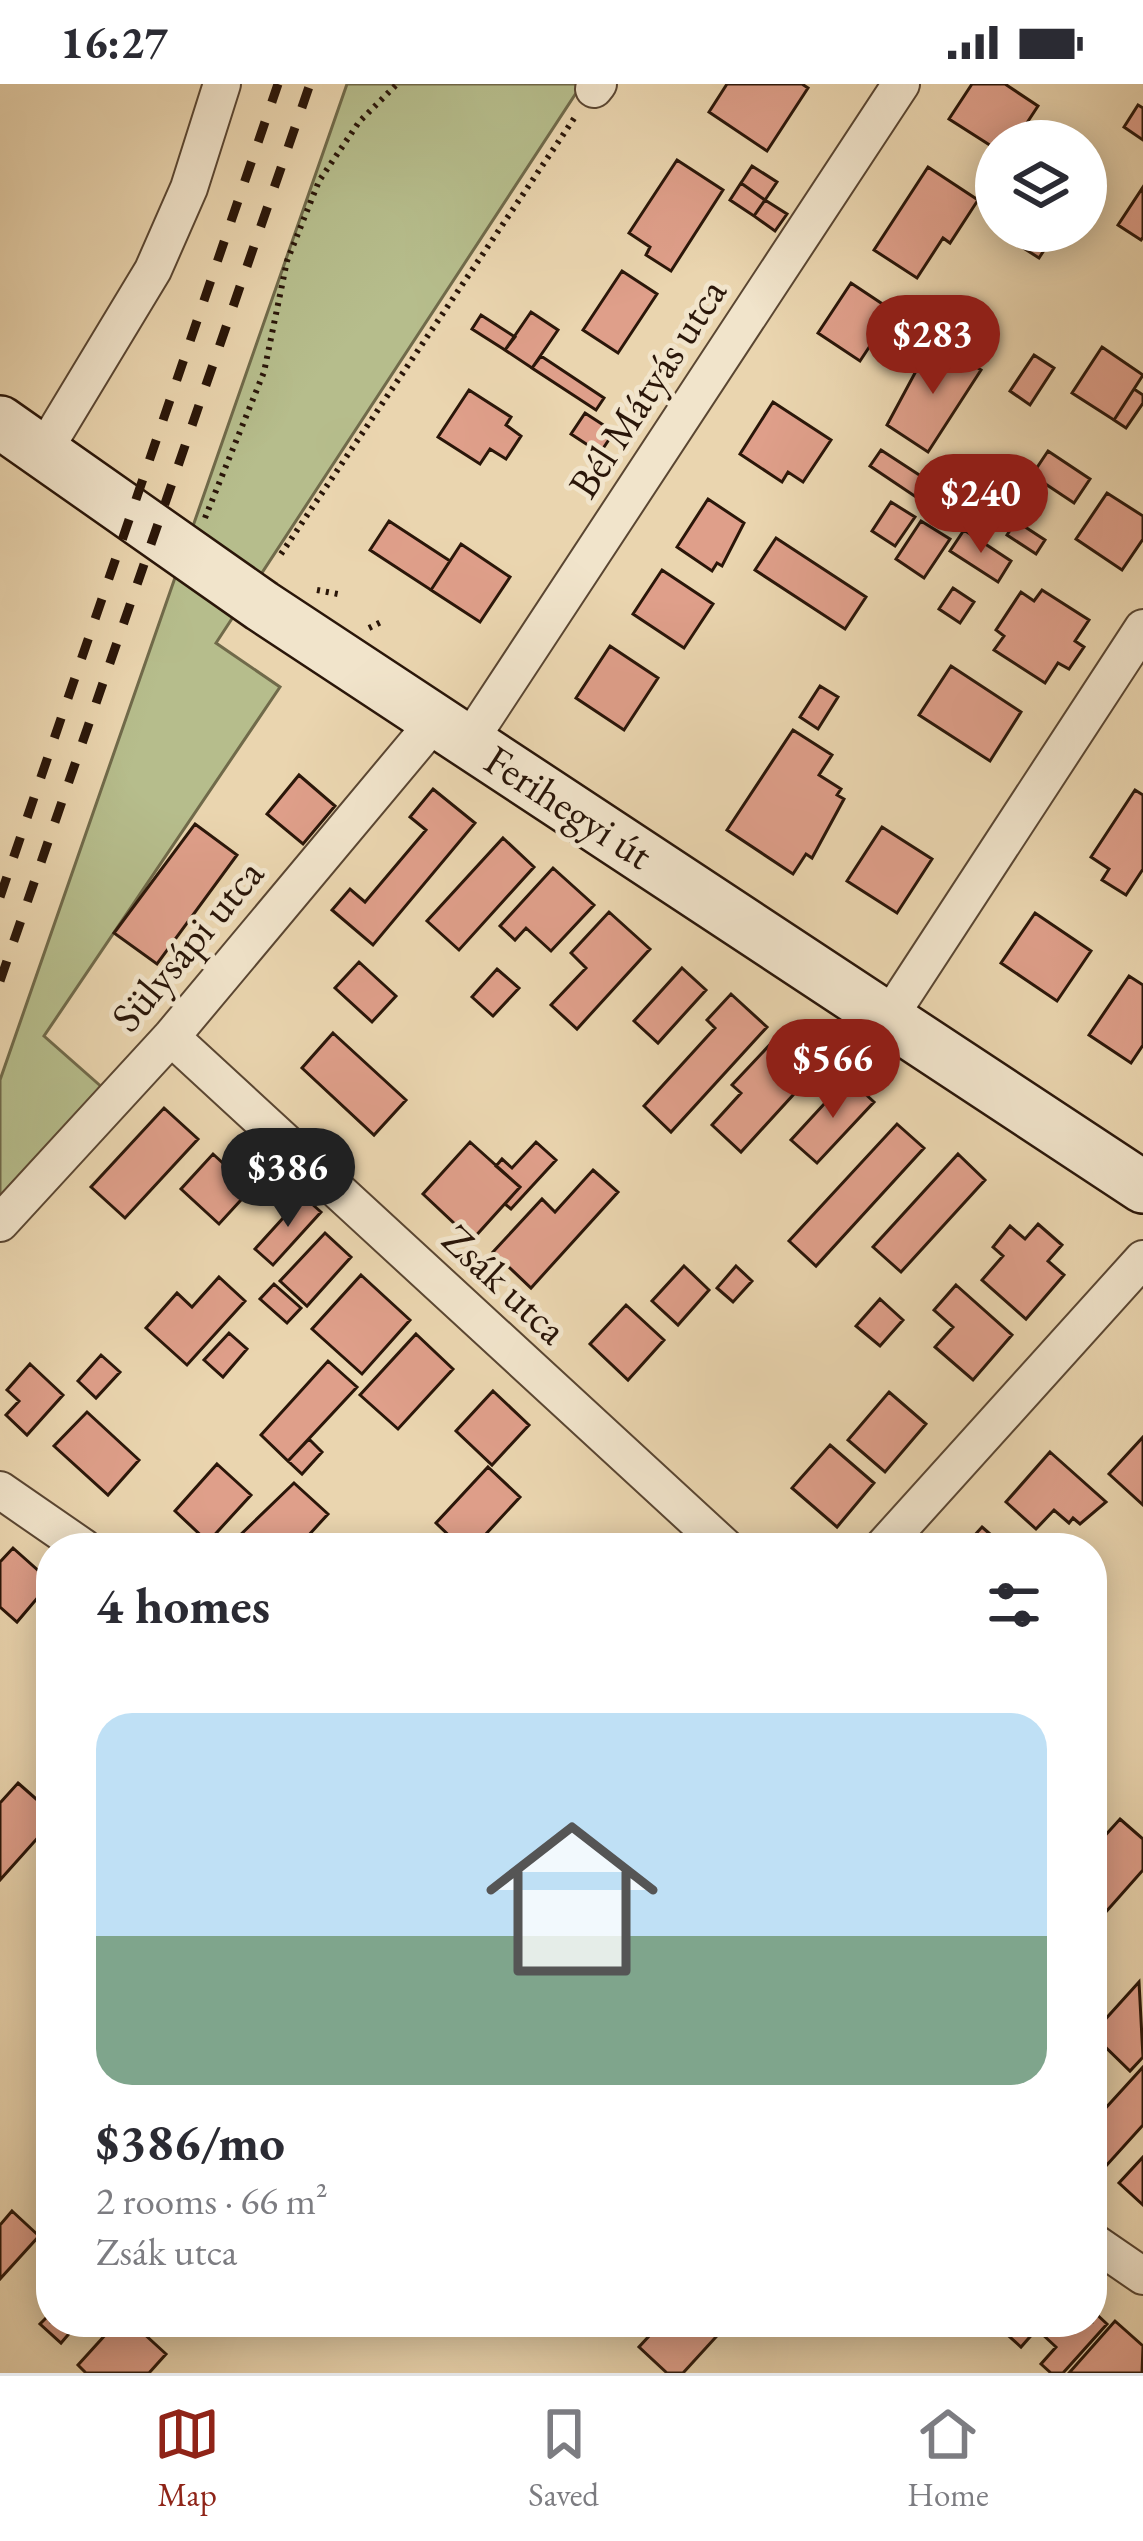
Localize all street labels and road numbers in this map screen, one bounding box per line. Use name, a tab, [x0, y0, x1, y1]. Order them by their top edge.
street label: Bél Mátyás utca	[555, 267, 739, 508]
street label: Ferihegyi út	[474, 732, 664, 882]
street label: Sülysápi utca	[99, 847, 276, 1043]
street label: Zsák utca	[431, 1212, 580, 1356]

